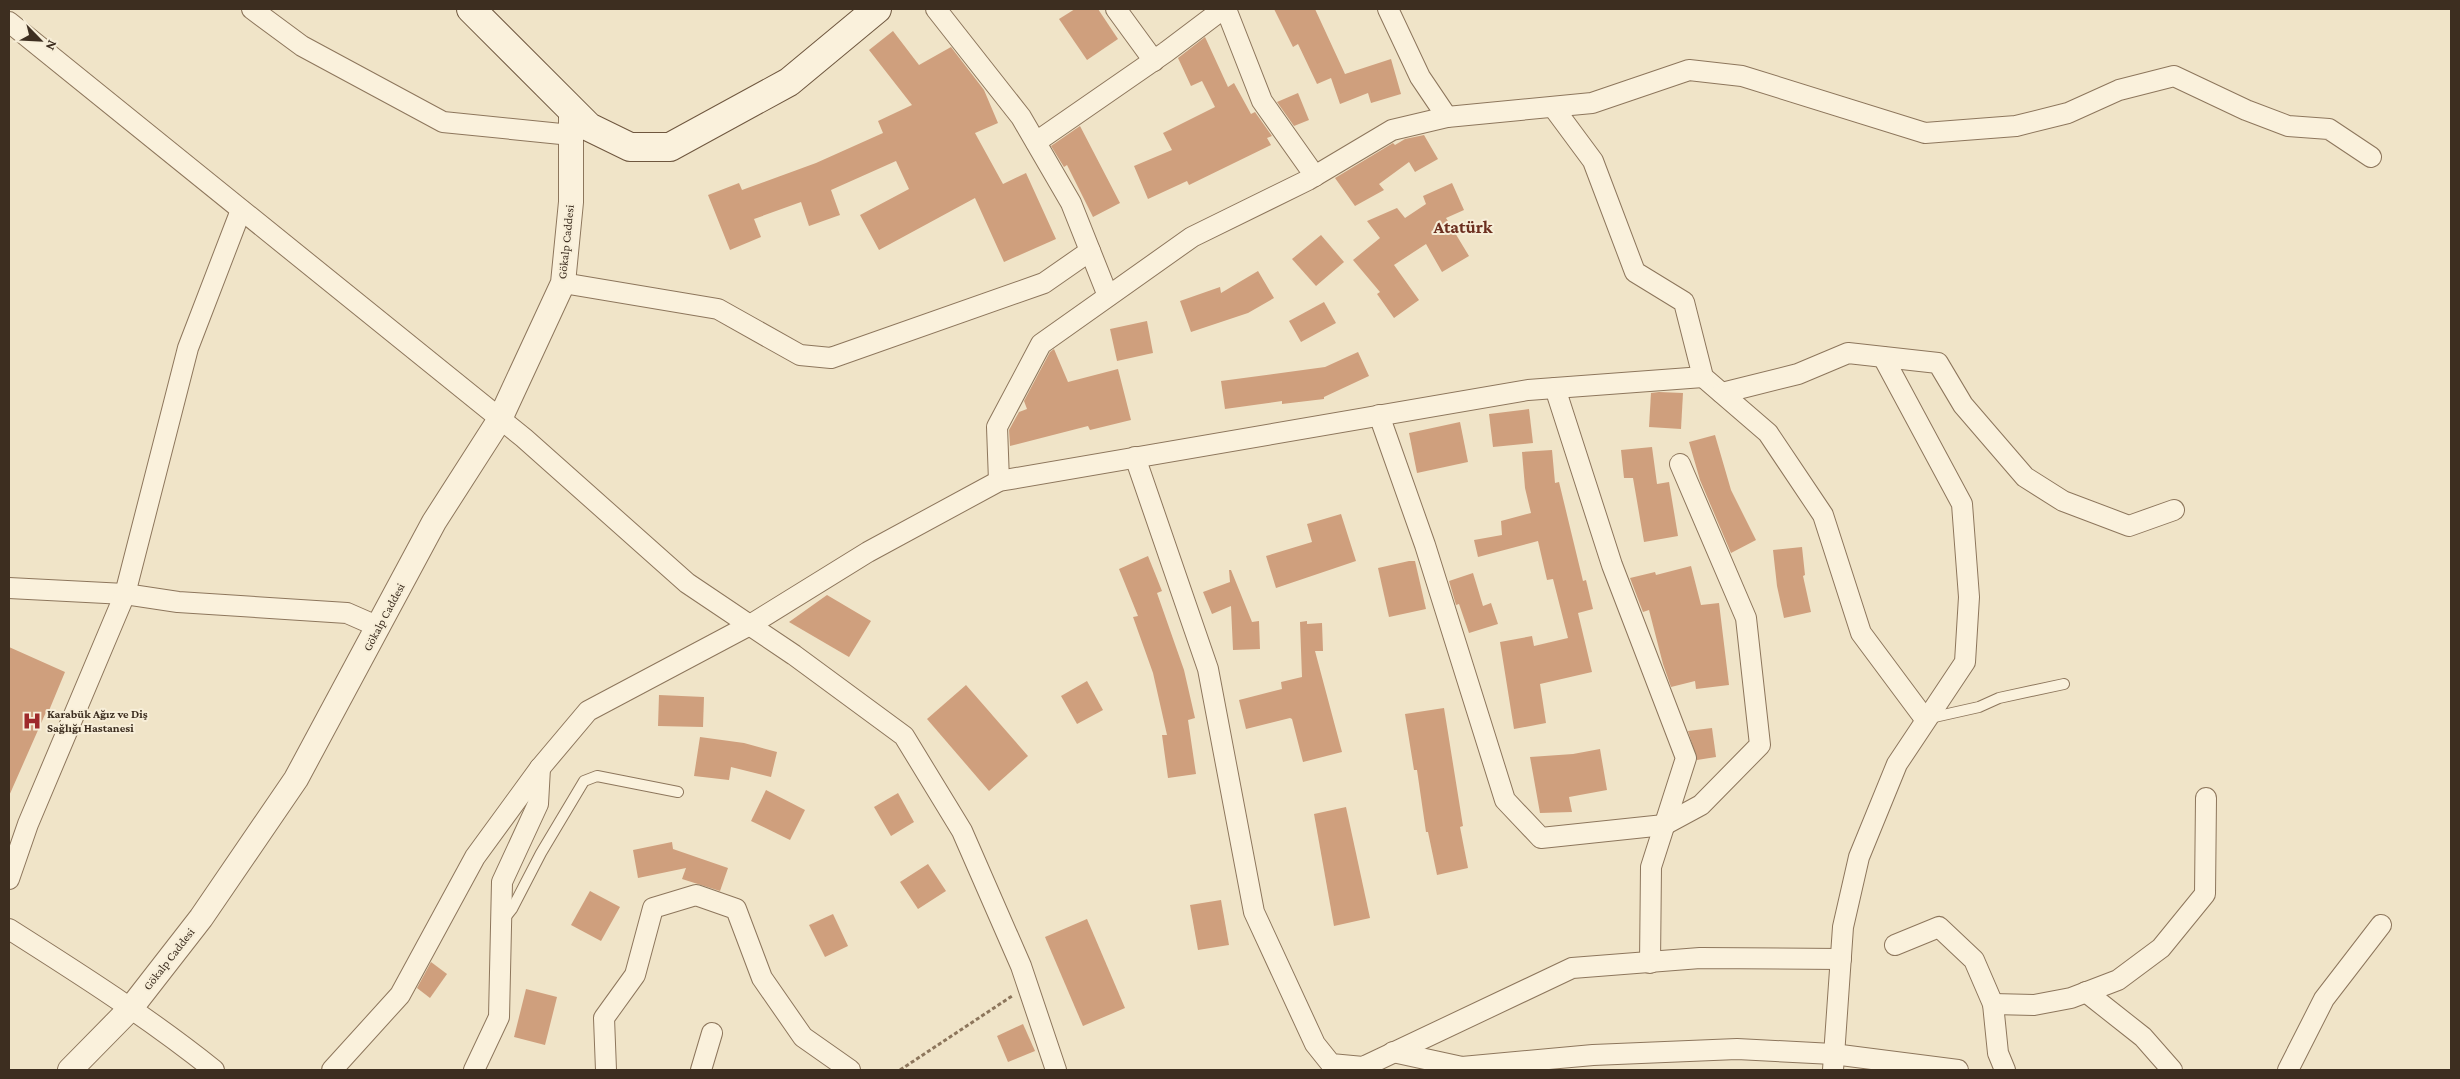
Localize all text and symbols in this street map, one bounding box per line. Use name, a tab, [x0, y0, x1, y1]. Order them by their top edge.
north arrow	[15, 15, 65, 65]
text: N	[42, 38, 61, 53]
street label: Gökalp Caddesi	[555, 204, 577, 280]
district label: Atatürk	[1432, 217, 1493, 237]
street label: Gökalp Caddesi	[360, 581, 408, 653]
place label: Karabük Ağız ve Diş Sağlığı Hastanesi	[47, 707, 148, 735]
hospital icon: Karabük Ağız ve Diş Sağlığı Hastanesi	[21, 710, 43, 732]
street label: Gökalp Caddesi	[140, 925, 198, 993]

